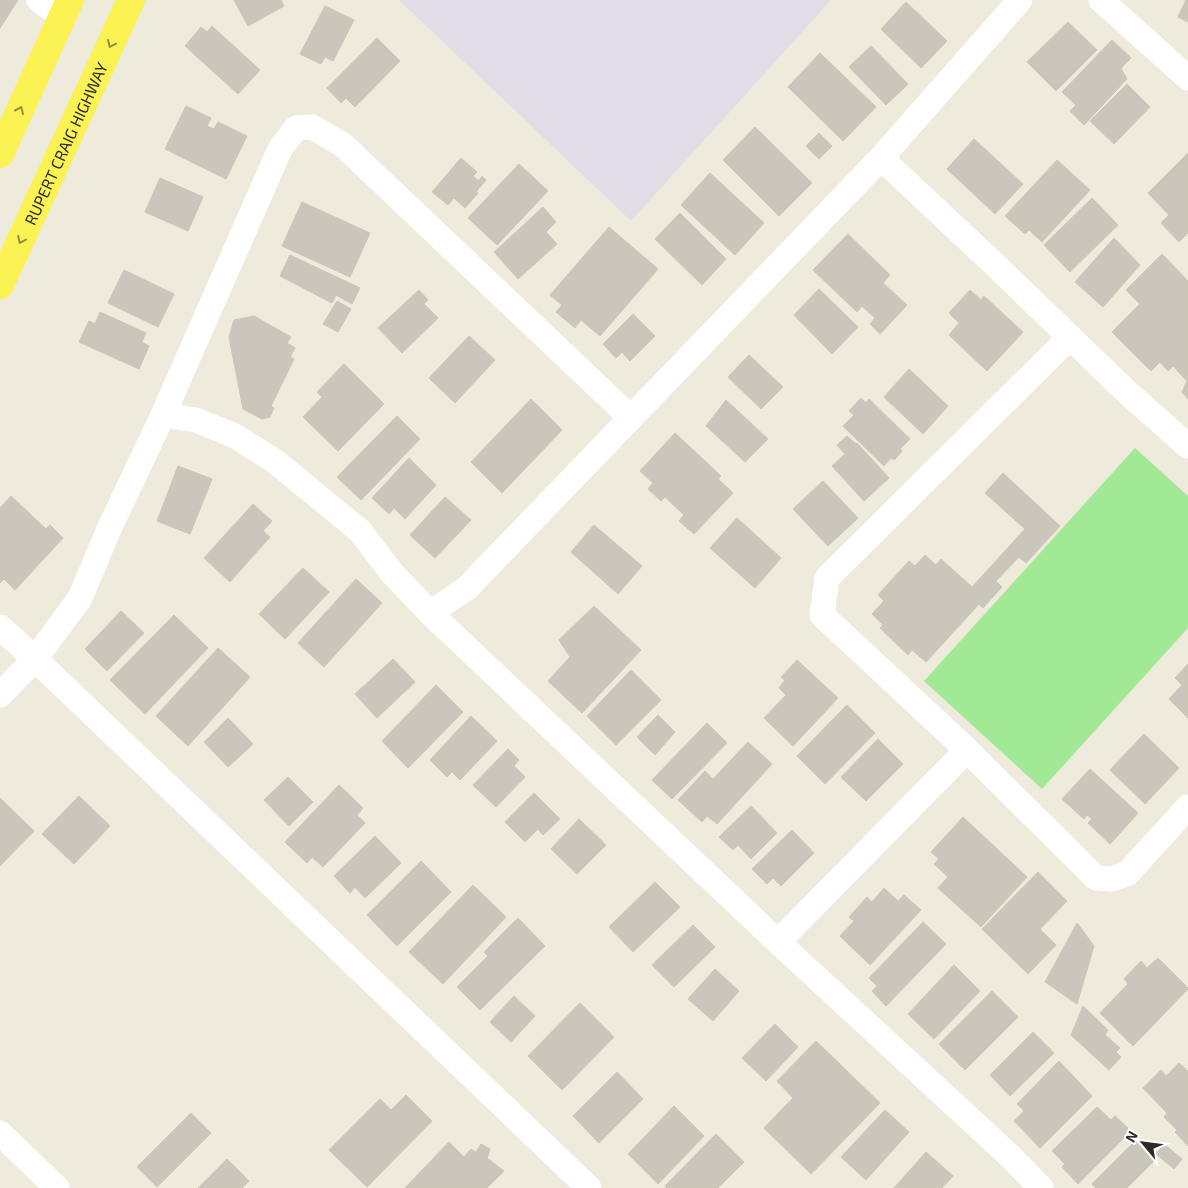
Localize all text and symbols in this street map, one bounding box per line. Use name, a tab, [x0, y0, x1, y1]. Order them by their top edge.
one-way arrow	[106, 39, 117, 48]
street label: RUPERT CRAIG HIGHWAY	[20, 59, 111, 228]
one-way arrow	[14, 106, 24, 115]
one-way arrow	[17, 235, 27, 244]
north arrow	[1118, 1118, 1168, 1168]
text: N	[1121, 1128, 1141, 1145]

